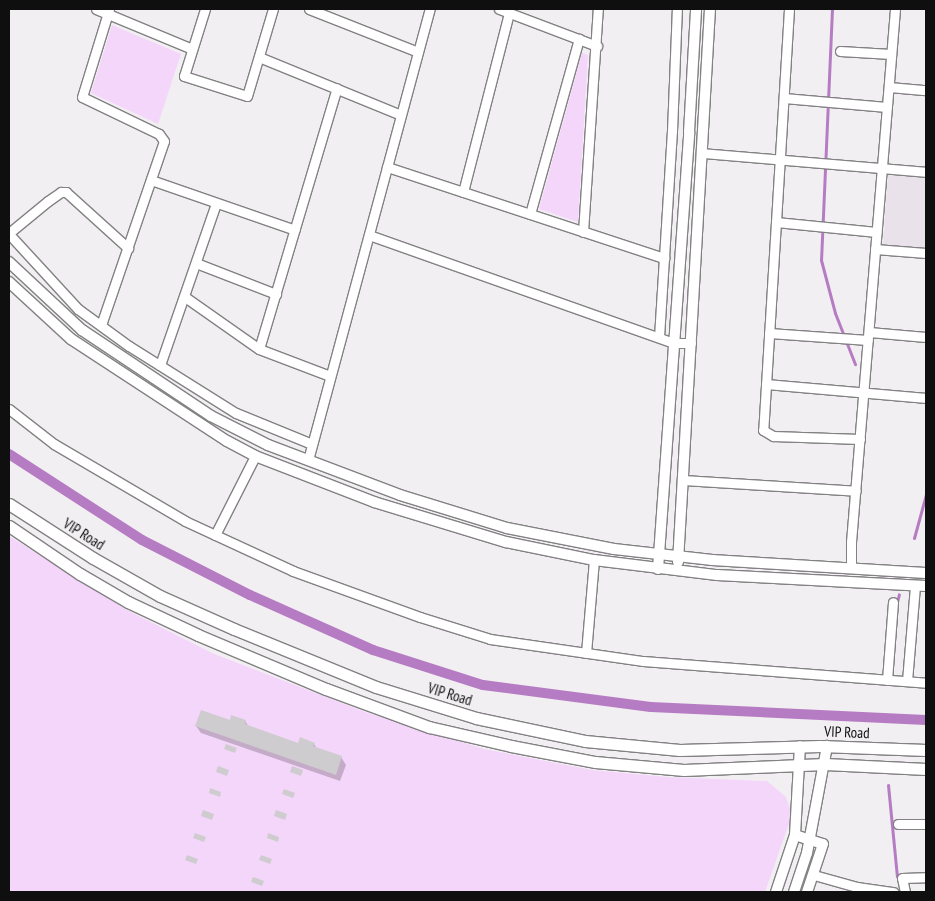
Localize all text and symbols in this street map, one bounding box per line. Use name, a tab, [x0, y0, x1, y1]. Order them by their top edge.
street label: VIP Road	[60, 514, 108, 554]
street label: VIP Road	[425, 679, 475, 709]
street label: VIP Road	[824, 722, 870, 742]

